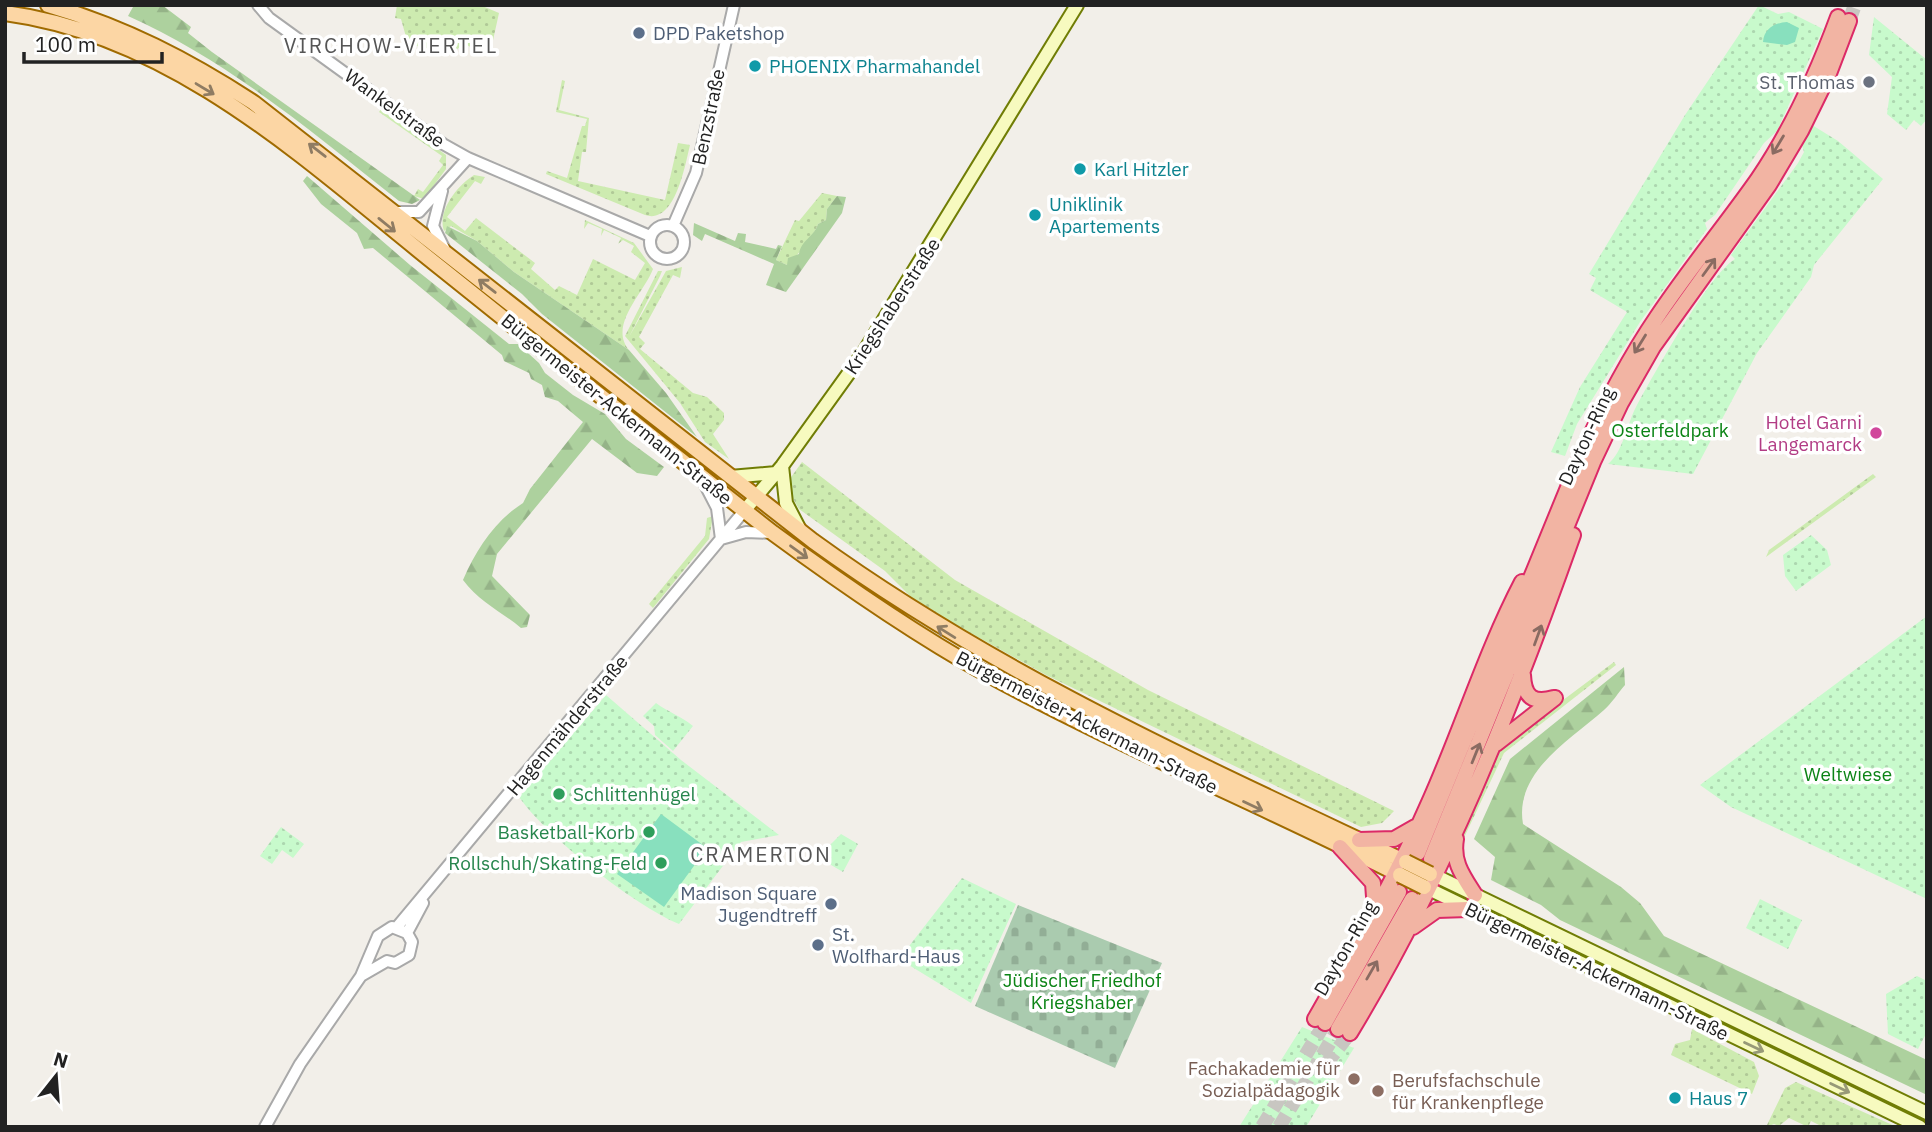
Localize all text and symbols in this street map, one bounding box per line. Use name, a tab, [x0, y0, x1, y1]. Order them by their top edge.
scale bar	[24, 21, 163, 65]
place label: DPD Paketshop	[653, 21, 784, 45]
marker: DPD Paketshop	[631, 25, 647, 41]
text: 100 m	[35, 30, 96, 58]
district label: VIRCHOW-VIERTEL	[284, 31, 498, 59]
place label: PHOENIX Pharmahandel	[769, 54, 980, 78]
marker: PHOENIX Pharmahandel	[747, 58, 763, 74]
street label: Wankelstraße	[340, 63, 450, 153]
street label: Benzstraße	[686, 67, 730, 167]
place label: St. Thomas	[1759, 70, 1855, 94]
marker: St. Thomas	[1861, 74, 1877, 90]
one-way arrow	[194, 82, 214, 96]
one-way arrow	[1771, 135, 1785, 155]
one-way arrow	[308, 143, 327, 158]
place label: Karl Hitzler	[1094, 157, 1189, 181]
marker: Karl Hitzler	[1072, 161, 1088, 177]
place label: Uniklinik Apartements	[1049, 192, 1160, 238]
marker: Uniklinik Apartements	[1027, 207, 1043, 223]
one-way arrow	[377, 218, 395, 233]
street label: Kriegshaberstraße	[839, 233, 945, 379]
one-way arrow	[1701, 258, 1716, 277]
one-way arrow	[478, 278, 497, 293]
street label: Bürgermeister-Ackermann-Straße	[497, 308, 737, 510]
one-way arrow	[1632, 333, 1646, 353]
street label: Dayton-Ring	[1553, 383, 1619, 489]
place label: Hotel Garni Langemarck	[1758, 410, 1862, 456]
park label: Osterfeldpark	[1611, 418, 1729, 442]
marker: Hotel Garni Langemarck	[1868, 425, 1884, 441]
one-way arrow	[789, 545, 808, 559]
one-way arrow	[937, 624, 957, 638]
one-way arrow	[1533, 624, 1545, 646]
street label: Bürgermeister-Ackermann-Straße	[952, 645, 1222, 799]
street label: Hagenmähderstraße	[501, 650, 633, 800]
one-way arrow	[1471, 743, 1484, 764]
park label: Weltwiese	[1804, 762, 1892, 786]
place label: Schlittenhügel	[573, 782, 696, 806]
marker: Schlittenhügel	[551, 786, 567, 802]
one-way arrow	[1242, 799, 1263, 813]
place label: Basketball-Korb	[497, 820, 635, 844]
marker: Basketball-Korb	[641, 824, 657, 840]
district label: CRAMERTON	[690, 840, 832, 868]
place label: Rollschuh/Skating-Feld	[448, 851, 647, 875]
marker: Rollschuh/Skating-Feld	[653, 855, 669, 871]
place label: Madison Square Jugendtreff	[680, 881, 817, 927]
marker: Madison Square Jugendtreff	[823, 896, 839, 912]
street label: Dayton-Ring	[1308, 896, 1382, 1000]
street label: Bürgermeister-Ackermann-Straße	[1461, 897, 1733, 1045]
place label: St. Wolfhard-Haus	[832, 922, 961, 968]
marker: St. Wolfhard-Haus	[810, 937, 826, 953]
one-way arrow	[1365, 960, 1379, 980]
park label: Jüdischer Friedhof Kriegshaber	[1003, 968, 1161, 1014]
north arrow	[21, 1041, 91, 1111]
one-way arrow	[1743, 1041, 1764, 1054]
text: N	[51, 1046, 71, 1073]
place label: Fachakademie für Sozialpädagogik	[1188, 1056, 1340, 1102]
place label: Berufsfachschule für Krankenpflege	[1392, 1068, 1544, 1114]
marker: Fachakademie für Sozialpädagogik	[1346, 1071, 1362, 1087]
one-way arrow	[1828, 1082, 1850, 1095]
marker: Berufsfachschule für Krankenpflege	[1370, 1083, 1386, 1099]
place label: Haus 7	[1689, 1086, 1749, 1110]
marker: Haus 7	[1667, 1090, 1683, 1106]

